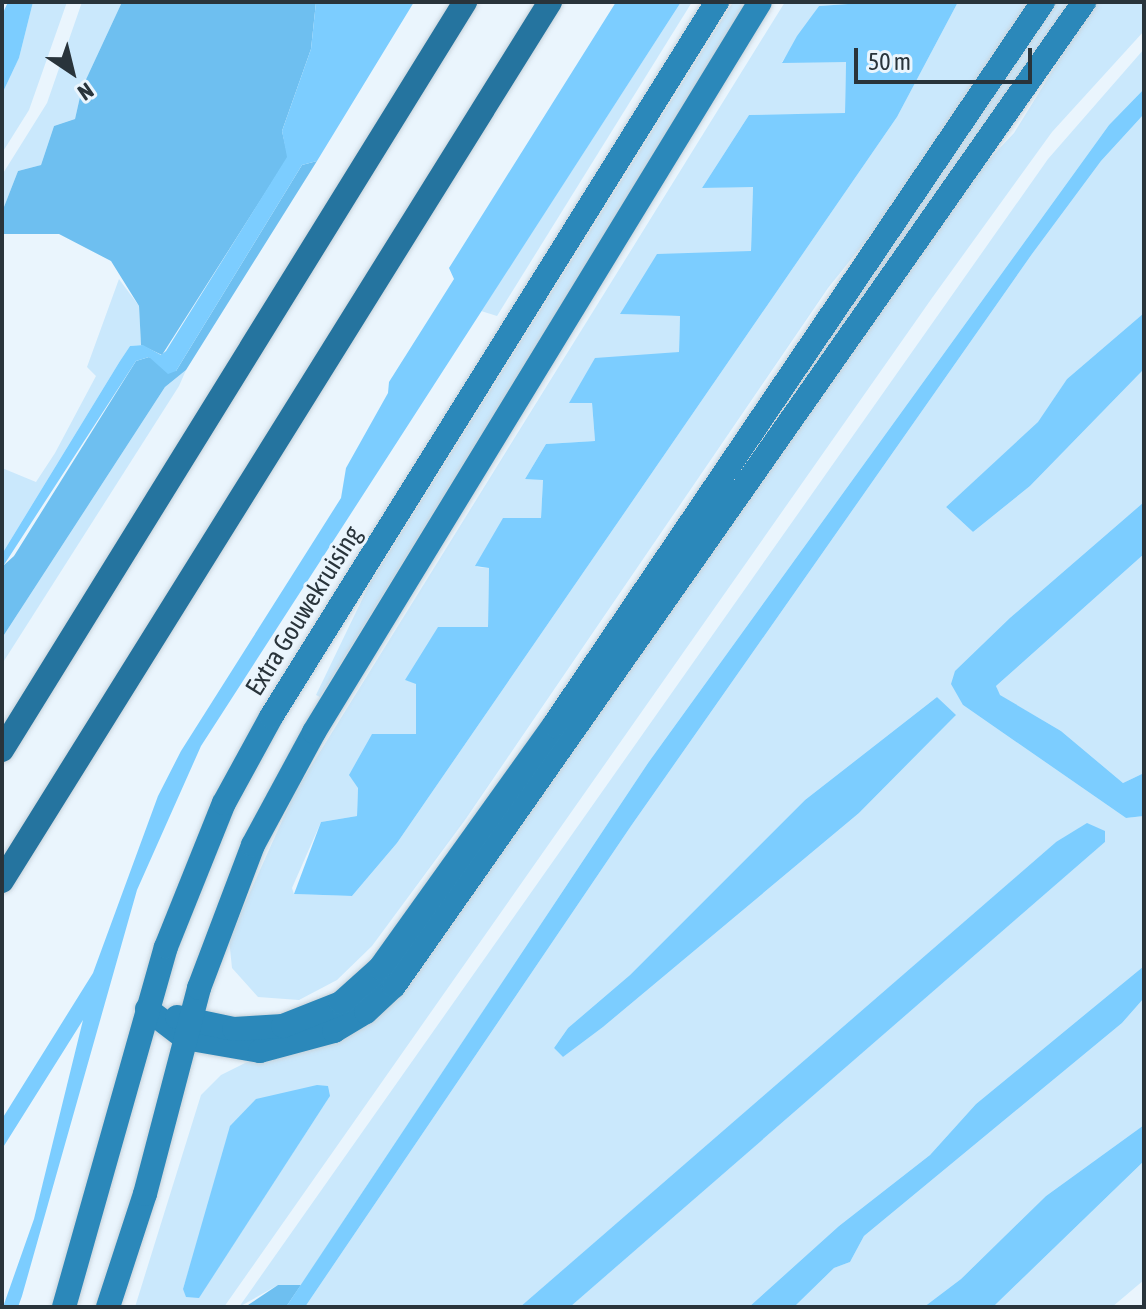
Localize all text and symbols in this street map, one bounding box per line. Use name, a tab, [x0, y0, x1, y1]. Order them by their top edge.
north arrow	[32, 32, 112, 112]
scale bar	[858, 32, 1036, 82]
text: 50 m	[868, 48, 911, 75]
text: N	[73, 77, 99, 106]
street label: Extra Gouwekruising	[239, 520, 369, 702]

